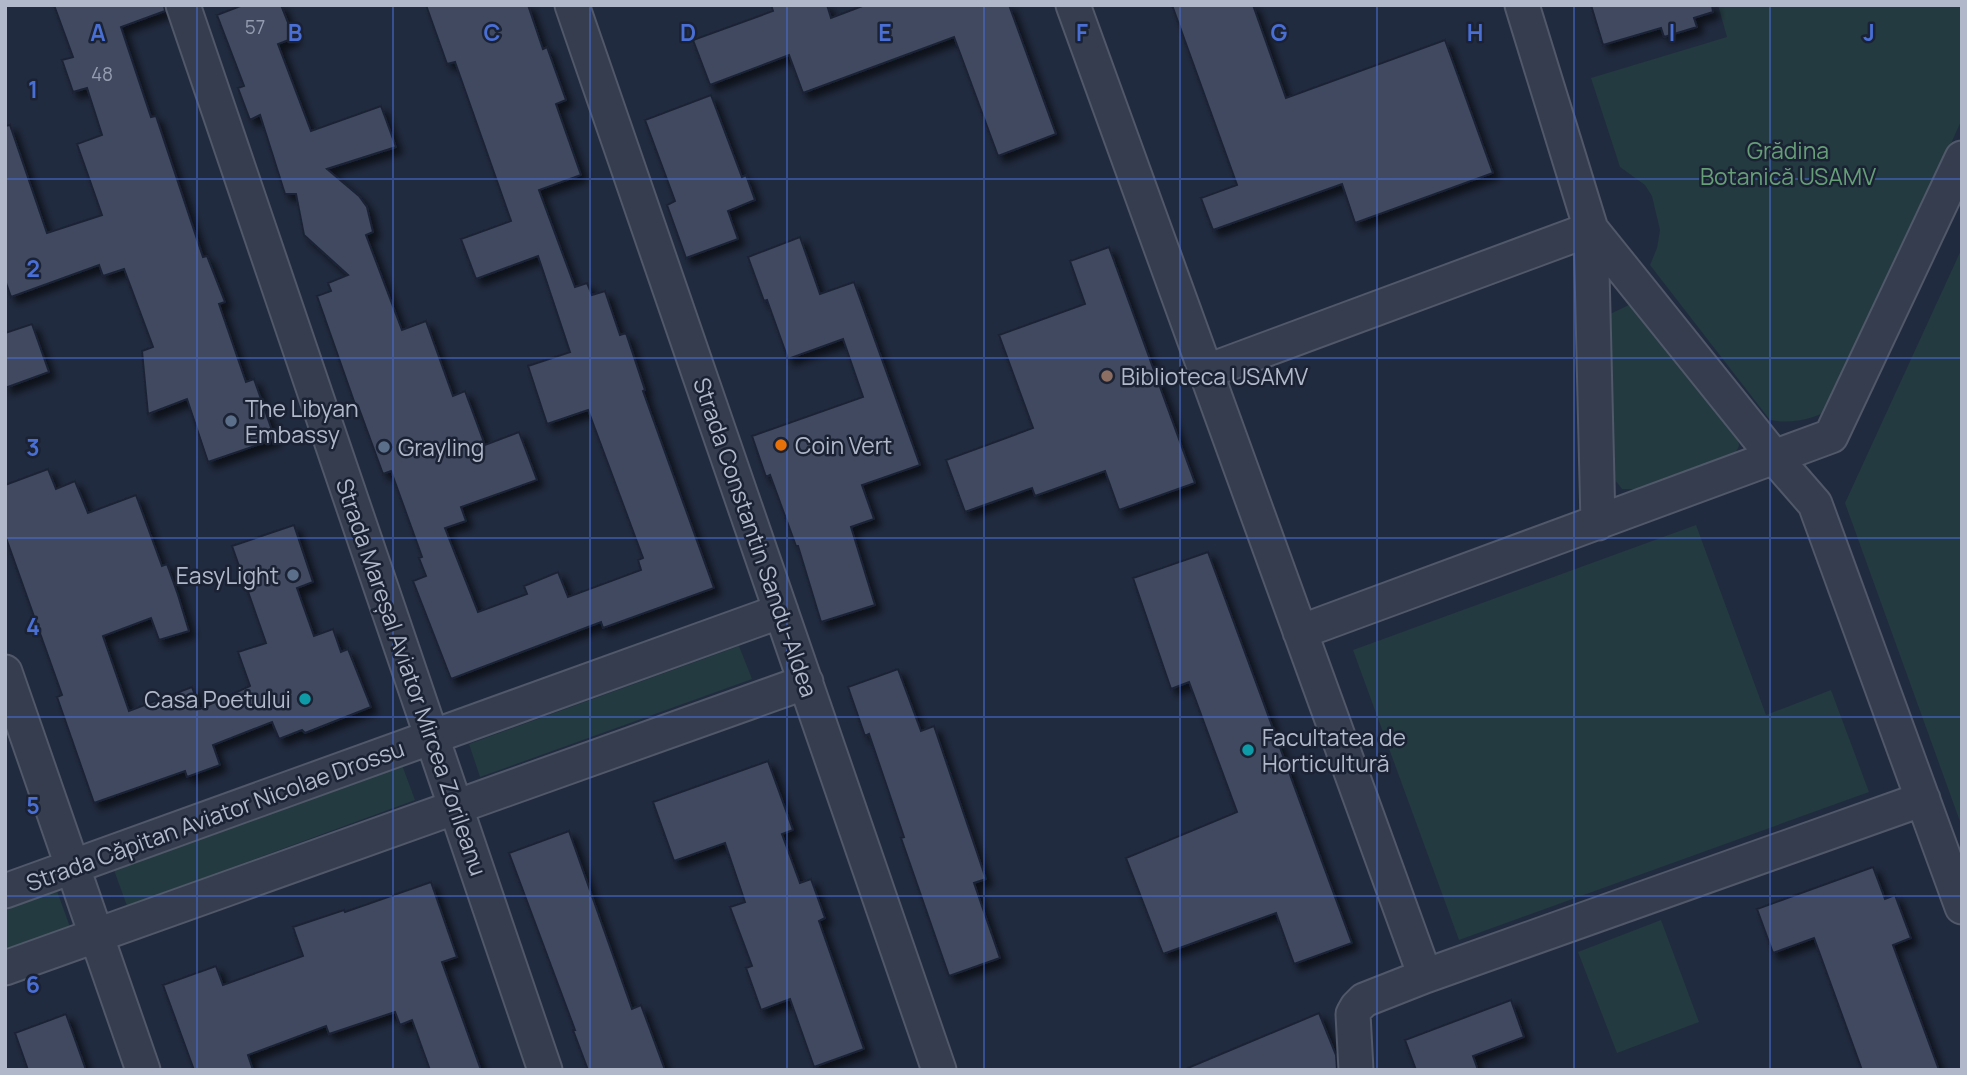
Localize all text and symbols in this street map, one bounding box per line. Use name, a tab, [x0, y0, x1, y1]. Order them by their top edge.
house number: 57	[245, 14, 265, 40]
text: A	[90, 16, 106, 48]
text: B	[288, 16, 302, 48]
text: C	[484, 16, 501, 48]
text: D	[680, 16, 696, 48]
text: E	[878, 16, 892, 48]
text: F	[1076, 16, 1088, 48]
text: G	[1271, 16, 1288, 48]
text: H	[1467, 16, 1483, 48]
text: I	[1669, 16, 1675, 48]
text: J	[1863, 16, 1875, 48]
house number: 48	[91, 61, 113, 87]
text: 1	[28, 73, 38, 105]
park label: Grădina Botanică USAMV	[1700, 134, 1876, 192]
text: 2	[26, 252, 40, 284]
place label: Biblioteca USAMV	[1121, 360, 1308, 392]
marker: Biblioteca USAMV	[1099, 368, 1115, 384]
street label: Strada Constantin Sandu-Aldea	[686, 373, 826, 701]
place label: The Libyan Embassy	[245, 392, 359, 450]
marker: The Libyan Embassy	[223, 413, 239, 429]
place label: Coin Vert	[795, 429, 892, 461]
text: 3	[26, 431, 40, 463]
place label: Grayling	[398, 431, 484, 463]
marker: Coin Vert	[773, 437, 789, 453]
marker: Grayling	[376, 439, 392, 455]
street label: Strada Mareșal Aviator Mircea Zorileanu	[329, 474, 495, 880]
place label: EasyLight	[176, 559, 279, 591]
marker: EasyLight	[285, 567, 301, 583]
text: 4	[26, 610, 40, 642]
place label: Casa Poetului	[144, 683, 291, 715]
marker: Casa Poetului	[297, 691, 313, 707]
place label: Facultatea de Horticultură	[1262, 721, 1406, 779]
street label: Strada Căpitan Aviator Nicolae Drossu	[21, 732, 409, 898]
marker: Facultatea de Horticultură	[1240, 742, 1256, 758]
text: 5	[26, 789, 40, 821]
text: 6	[26, 968, 40, 1000]

